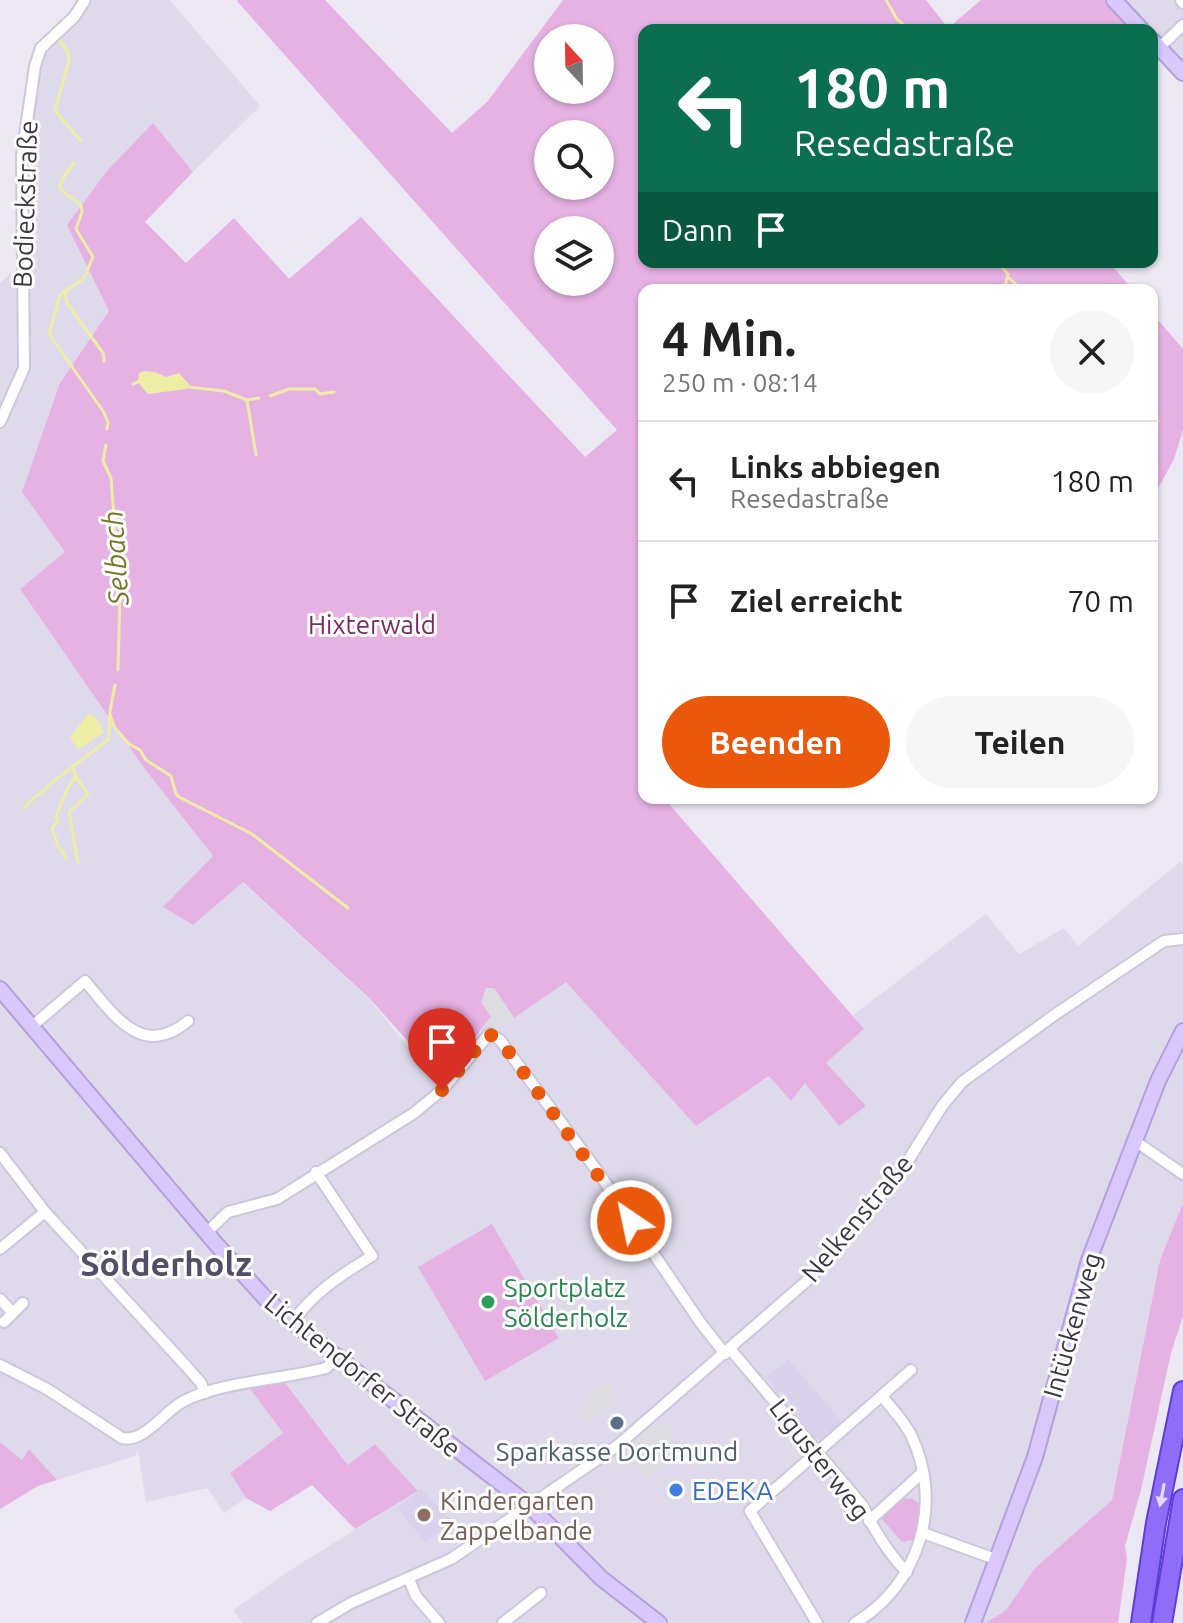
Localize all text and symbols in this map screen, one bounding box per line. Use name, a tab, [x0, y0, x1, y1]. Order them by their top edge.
north arrow	[534, 24, 614, 104]
map controls	[534, 24, 614, 296]
icon: left	[662, 56, 766, 160]
text: 180 m	[794, 56, 950, 119]
street label: Bodieckstraße	[8, 120, 42, 288]
button: search	[534, 120, 614, 200]
text: Resedastraße	[794, 122, 1015, 163]
icon: arrive	[749, 208, 793, 252]
text: Dann	[662, 213, 733, 247]
button: layers	[534, 216, 614, 296]
button: close	[1050, 310, 1134, 394]
text: 4 Min.	[662, 311, 796, 365]
text: 250 m · 08:14	[662, 368, 818, 397]
text: Links abbiegen	[730, 450, 941, 484]
icon: left	[662, 459, 706, 503]
text: 180 m	[1050, 464, 1134, 498]
text: Resedastraße	[730, 484, 889, 513]
water label: Selbach	[96, 509, 134, 608]
icon: arrive	[662, 579, 706, 623]
text: Ziel erreicht	[730, 584, 903, 618]
text: 70 m	[1067, 584, 1134, 618]
park label: Hixterwald	[308, 610, 436, 639]
button: Beenden	[662, 696, 890, 788]
button: Teilen	[906, 696, 1134, 788]
pin	[408, 1008, 476, 1090]
icon: arrive	[420, 1020, 464, 1064]
street label: Nelkenstraße	[796, 1149, 918, 1287]
position arrow	[589, 1179, 673, 1263]
district label: Sölderholz	[80, 1244, 252, 1282]
street label: Intückenweg	[1037, 1249, 1107, 1401]
place label: Sportplatz Sölderholz	[504, 1273, 628, 1332]
street label: Lichtendorfer Straße	[259, 1287, 467, 1463]
marker: Sportplatz Sölderholz	[479, 1293, 497, 1311]
street label: Ligusterweg	[764, 1393, 876, 1525]
marker: Sparkasse Dortmund	[608, 1414, 626, 1432]
place label: Sparkasse Dortmund	[496, 1437, 738, 1466]
place label: EDEKA	[692, 1476, 773, 1505]
marker: EDEKA	[667, 1481, 685, 1499]
one-way arrow	[1155, 1483, 1168, 1508]
place label: Kindergarten Zappelbande	[440, 1486, 594, 1545]
marker: Kindergarten Zappelbande	[415, 1506, 433, 1524]

